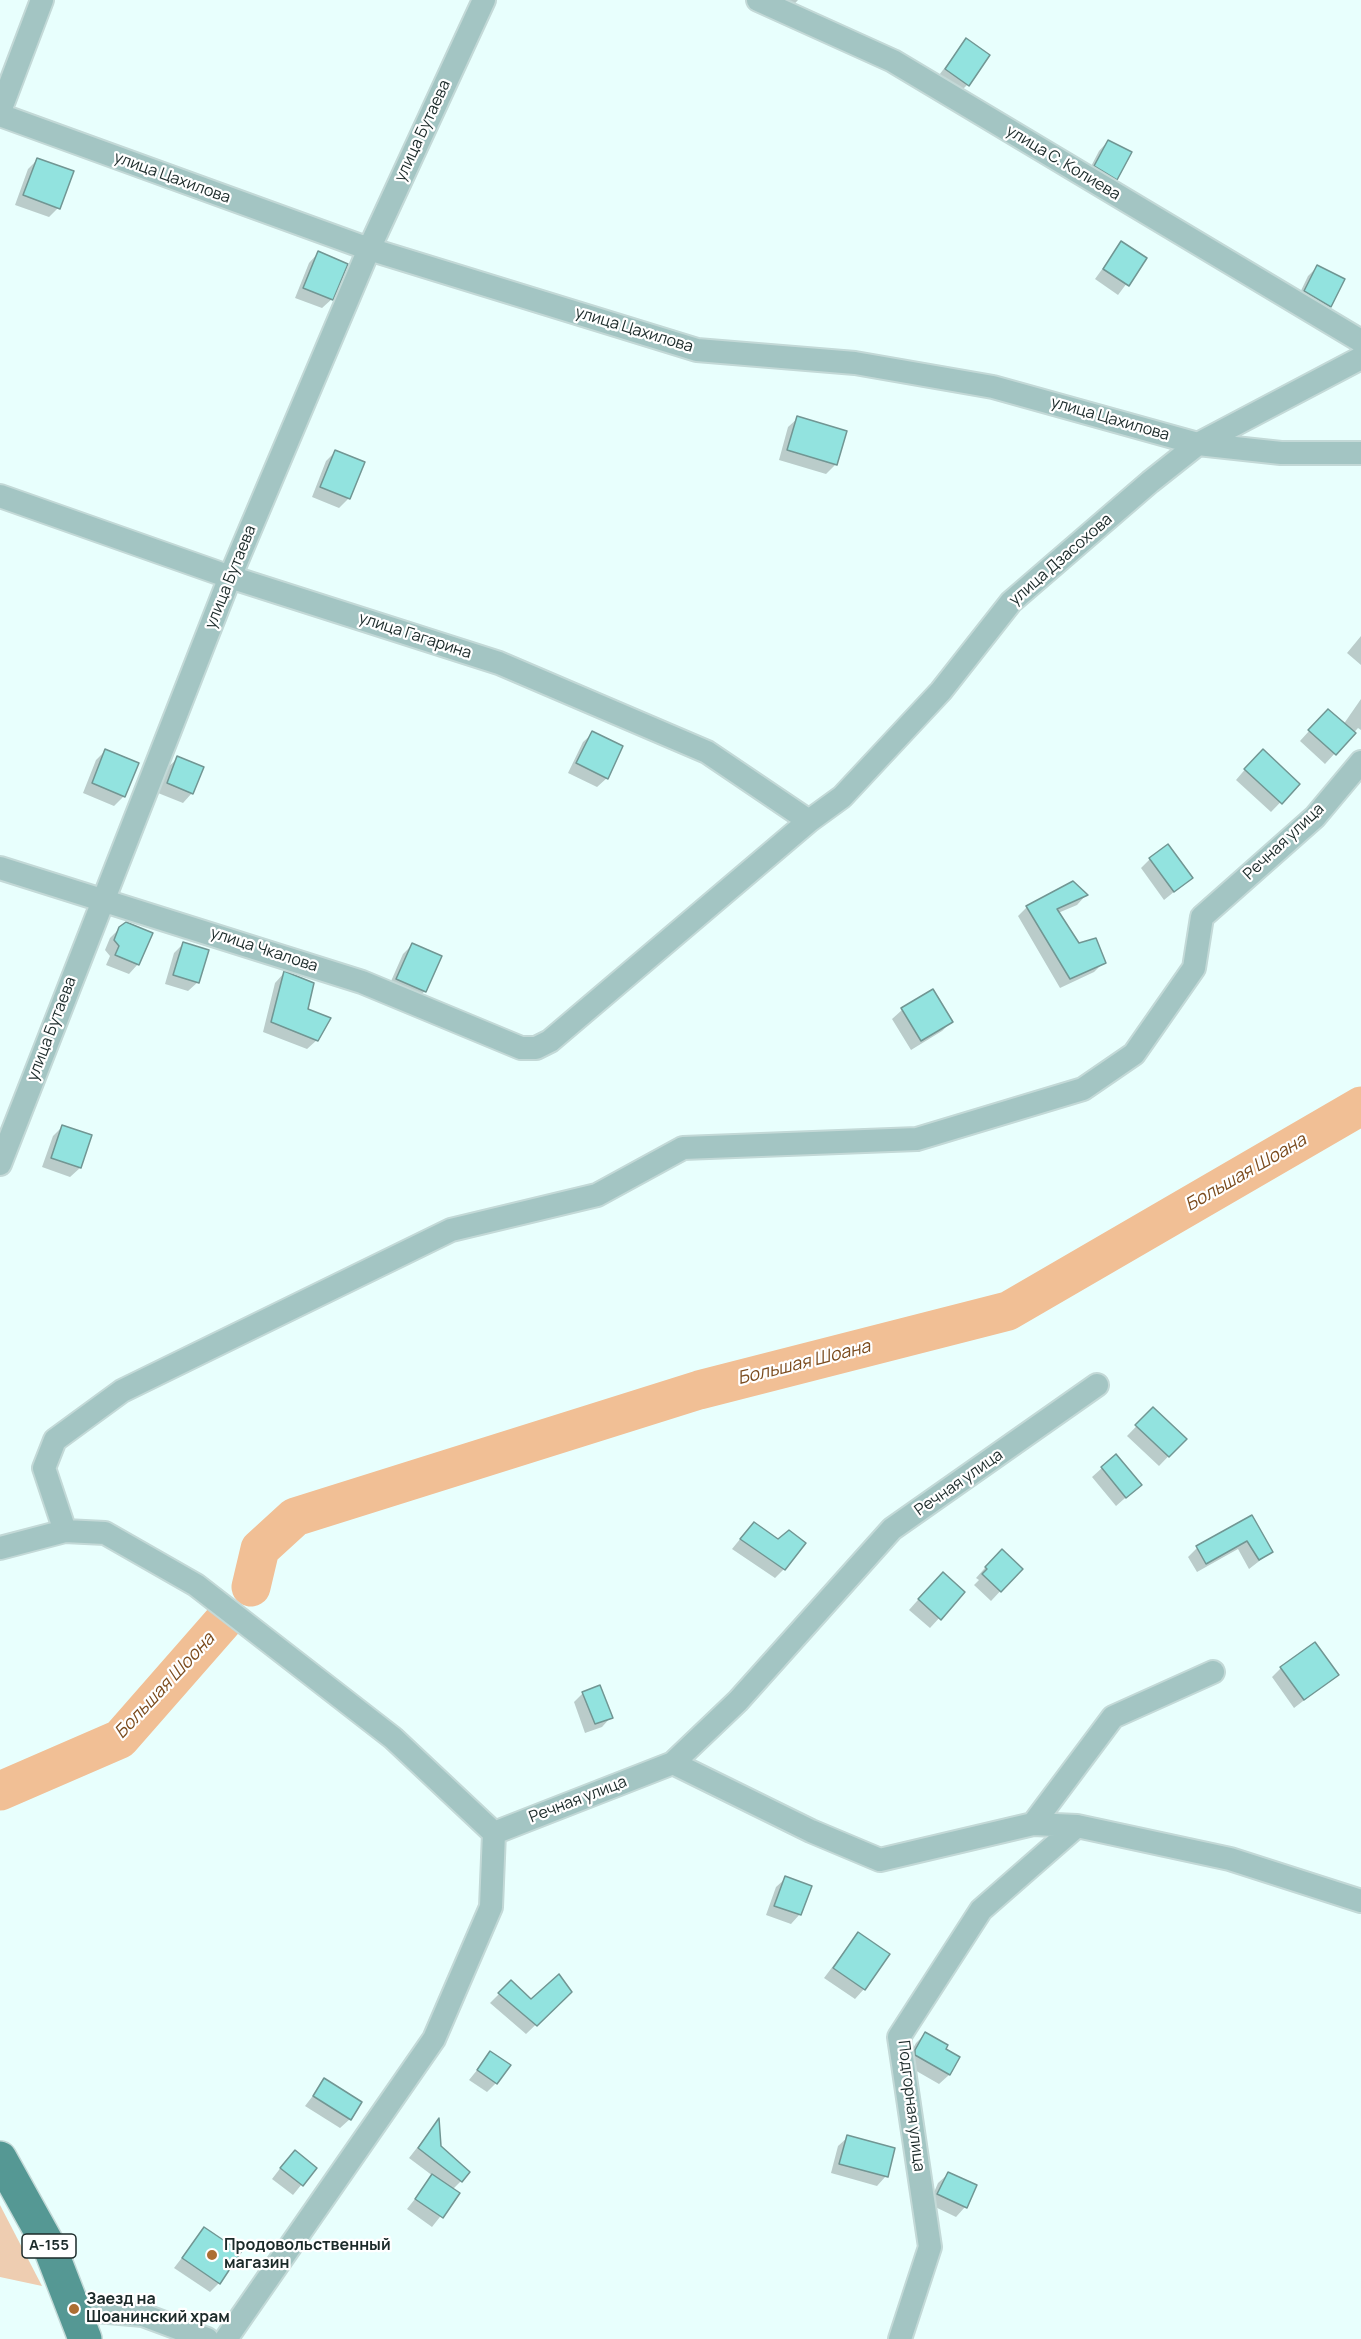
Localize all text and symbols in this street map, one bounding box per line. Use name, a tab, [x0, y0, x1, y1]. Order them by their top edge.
street label: улица Бутаева	[391, 77, 455, 185]
street label: улица С. Колиева	[1002, 121, 1124, 205]
street label: улица Цахилова	[111, 148, 233, 208]
street label: улица Цахилова	[573, 303, 695, 357]
street label: улица Цахилова	[1049, 393, 1171, 445]
street label: улица Дзасохова	[1006, 510, 1116, 610]
street label: улица Бутаева	[201, 522, 261, 632]
street label: улица Гагарина	[356, 609, 474, 663]
street label: Речная улица	[1240, 800, 1328, 884]
street label: улица Чкалова	[208, 924, 320, 976]
street label: улица Бутаева	[23, 974, 81, 1084]
water label: Большая Шоана	[1182, 1130, 1310, 1216]
water label: Большая Шоана	[735, 1336, 873, 1390]
street label: Речная улица	[911, 1446, 1007, 1520]
water label: Большая Шоона	[110, 1629, 220, 1743]
street label: Речная улица	[526, 1773, 630, 1827]
street label: Подгорная улица	[893, 2039, 929, 2173]
road number: А-155	[22, 2234, 76, 2258]
place label: Продовольственный магазин	[224, 2236, 391, 2274]
marker: Продовольственный магазин	[205, 2248, 219, 2262]
place label: Заезд на Шоанинский храм	[86, 2290, 230, 2328]
marker: Заезд на Шоанинский храм	[67, 2302, 81, 2316]

